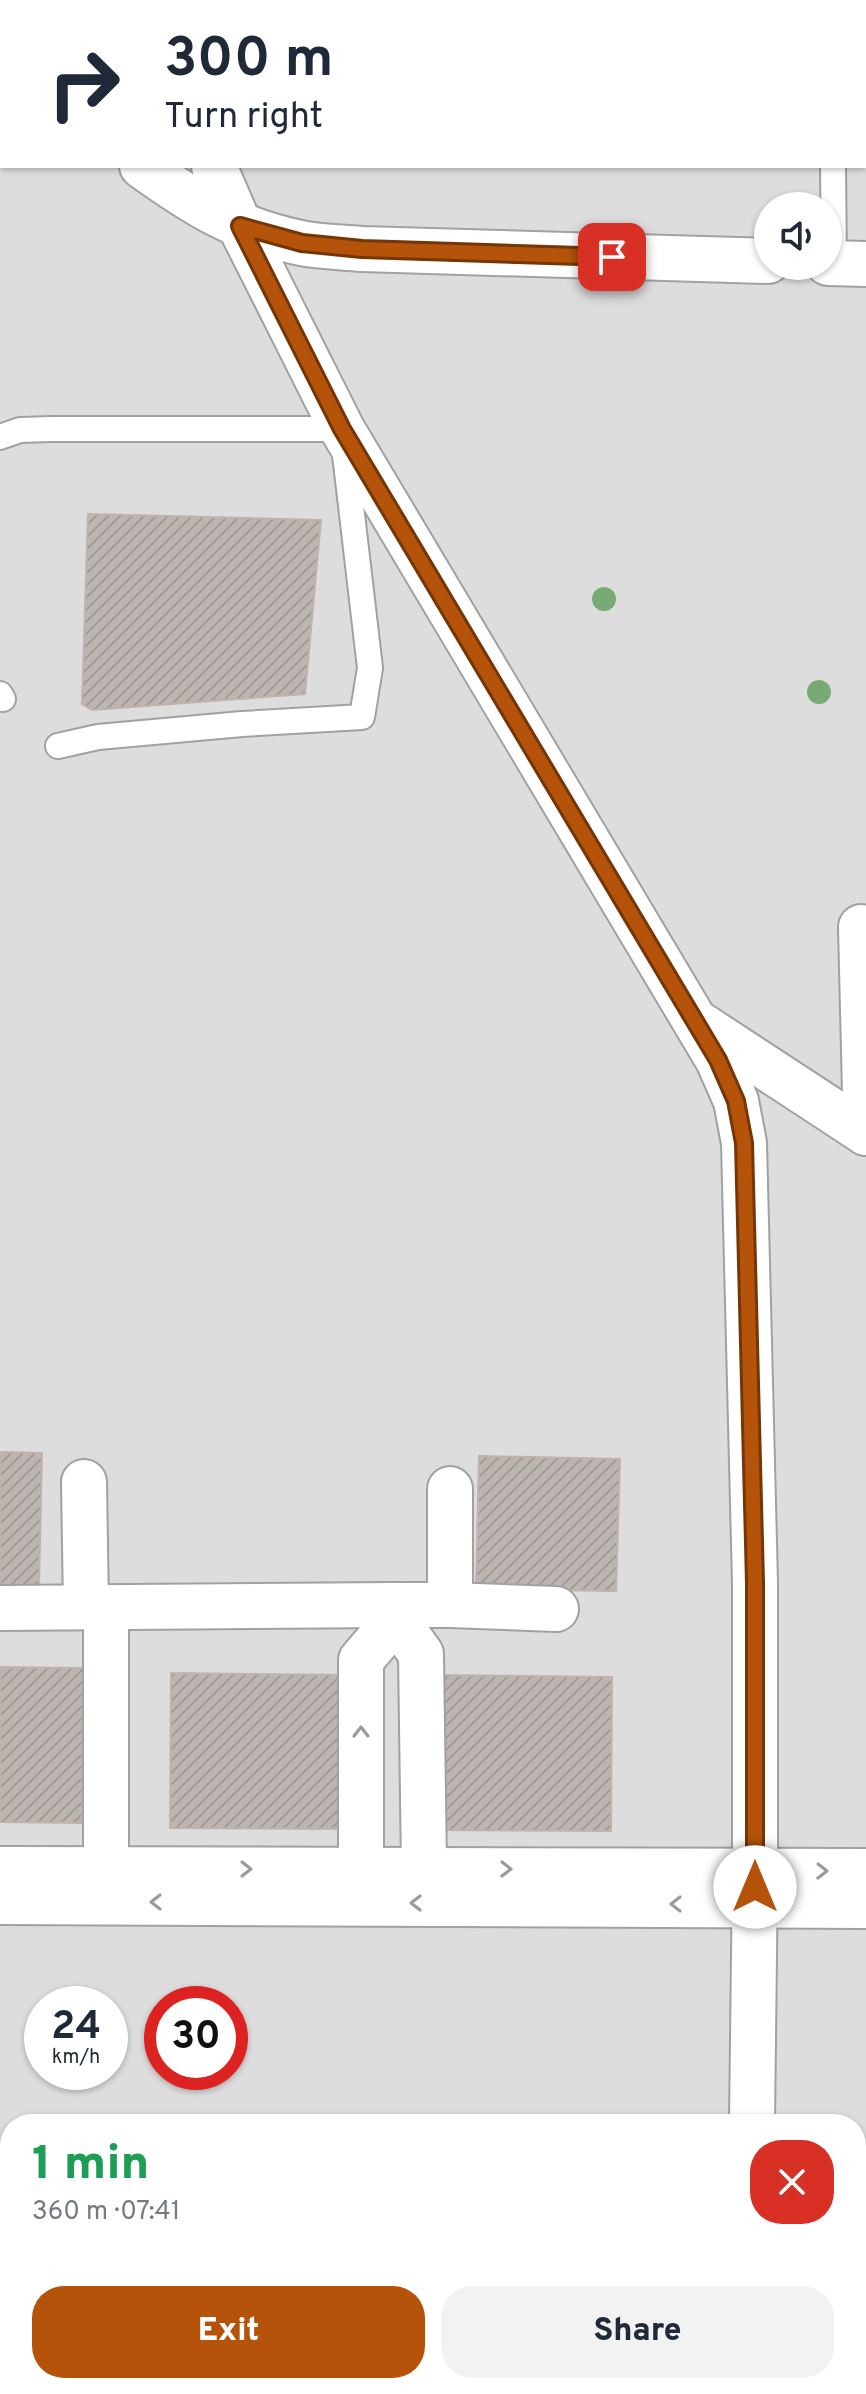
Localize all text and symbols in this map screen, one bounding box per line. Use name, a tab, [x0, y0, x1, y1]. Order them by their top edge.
text: 300 m	[164, 26, 334, 96]
icon: right	[32, 32, 136, 136]
text: Turn right	[164, 95, 323, 141]
map controls	[754, 192, 842, 280]
button: sound	[754, 192, 842, 280]
pin	[578, 223, 646, 291]
icon: arrive	[590, 235, 634, 279]
one-way arrow	[352, 1725, 370, 1738]
position arrow	[713, 1845, 797, 1929]
one-way arrow	[240, 1860, 253, 1878]
one-way arrow	[500, 1860, 513, 1878]
one-way arrow	[816, 1862, 829, 1879]
one-way arrow	[149, 1893, 162, 1911]
one-way arrow	[409, 1895, 422, 1912]
one-way arrow	[669, 1896, 682, 1913]
speed limit sign: 30	[144, 1986, 248, 2090]
text: 24	[51, 2003, 101, 2053]
text: km/h	[52, 2045, 100, 2071]
text: 1 min	[32, 2136, 149, 2196]
button: close	[750, 2140, 834, 2224]
text: 360 m · 07:41	[32, 2196, 180, 2229]
button: Exit	[32, 2286, 425, 2378]
button: Share	[441, 2286, 834, 2378]

